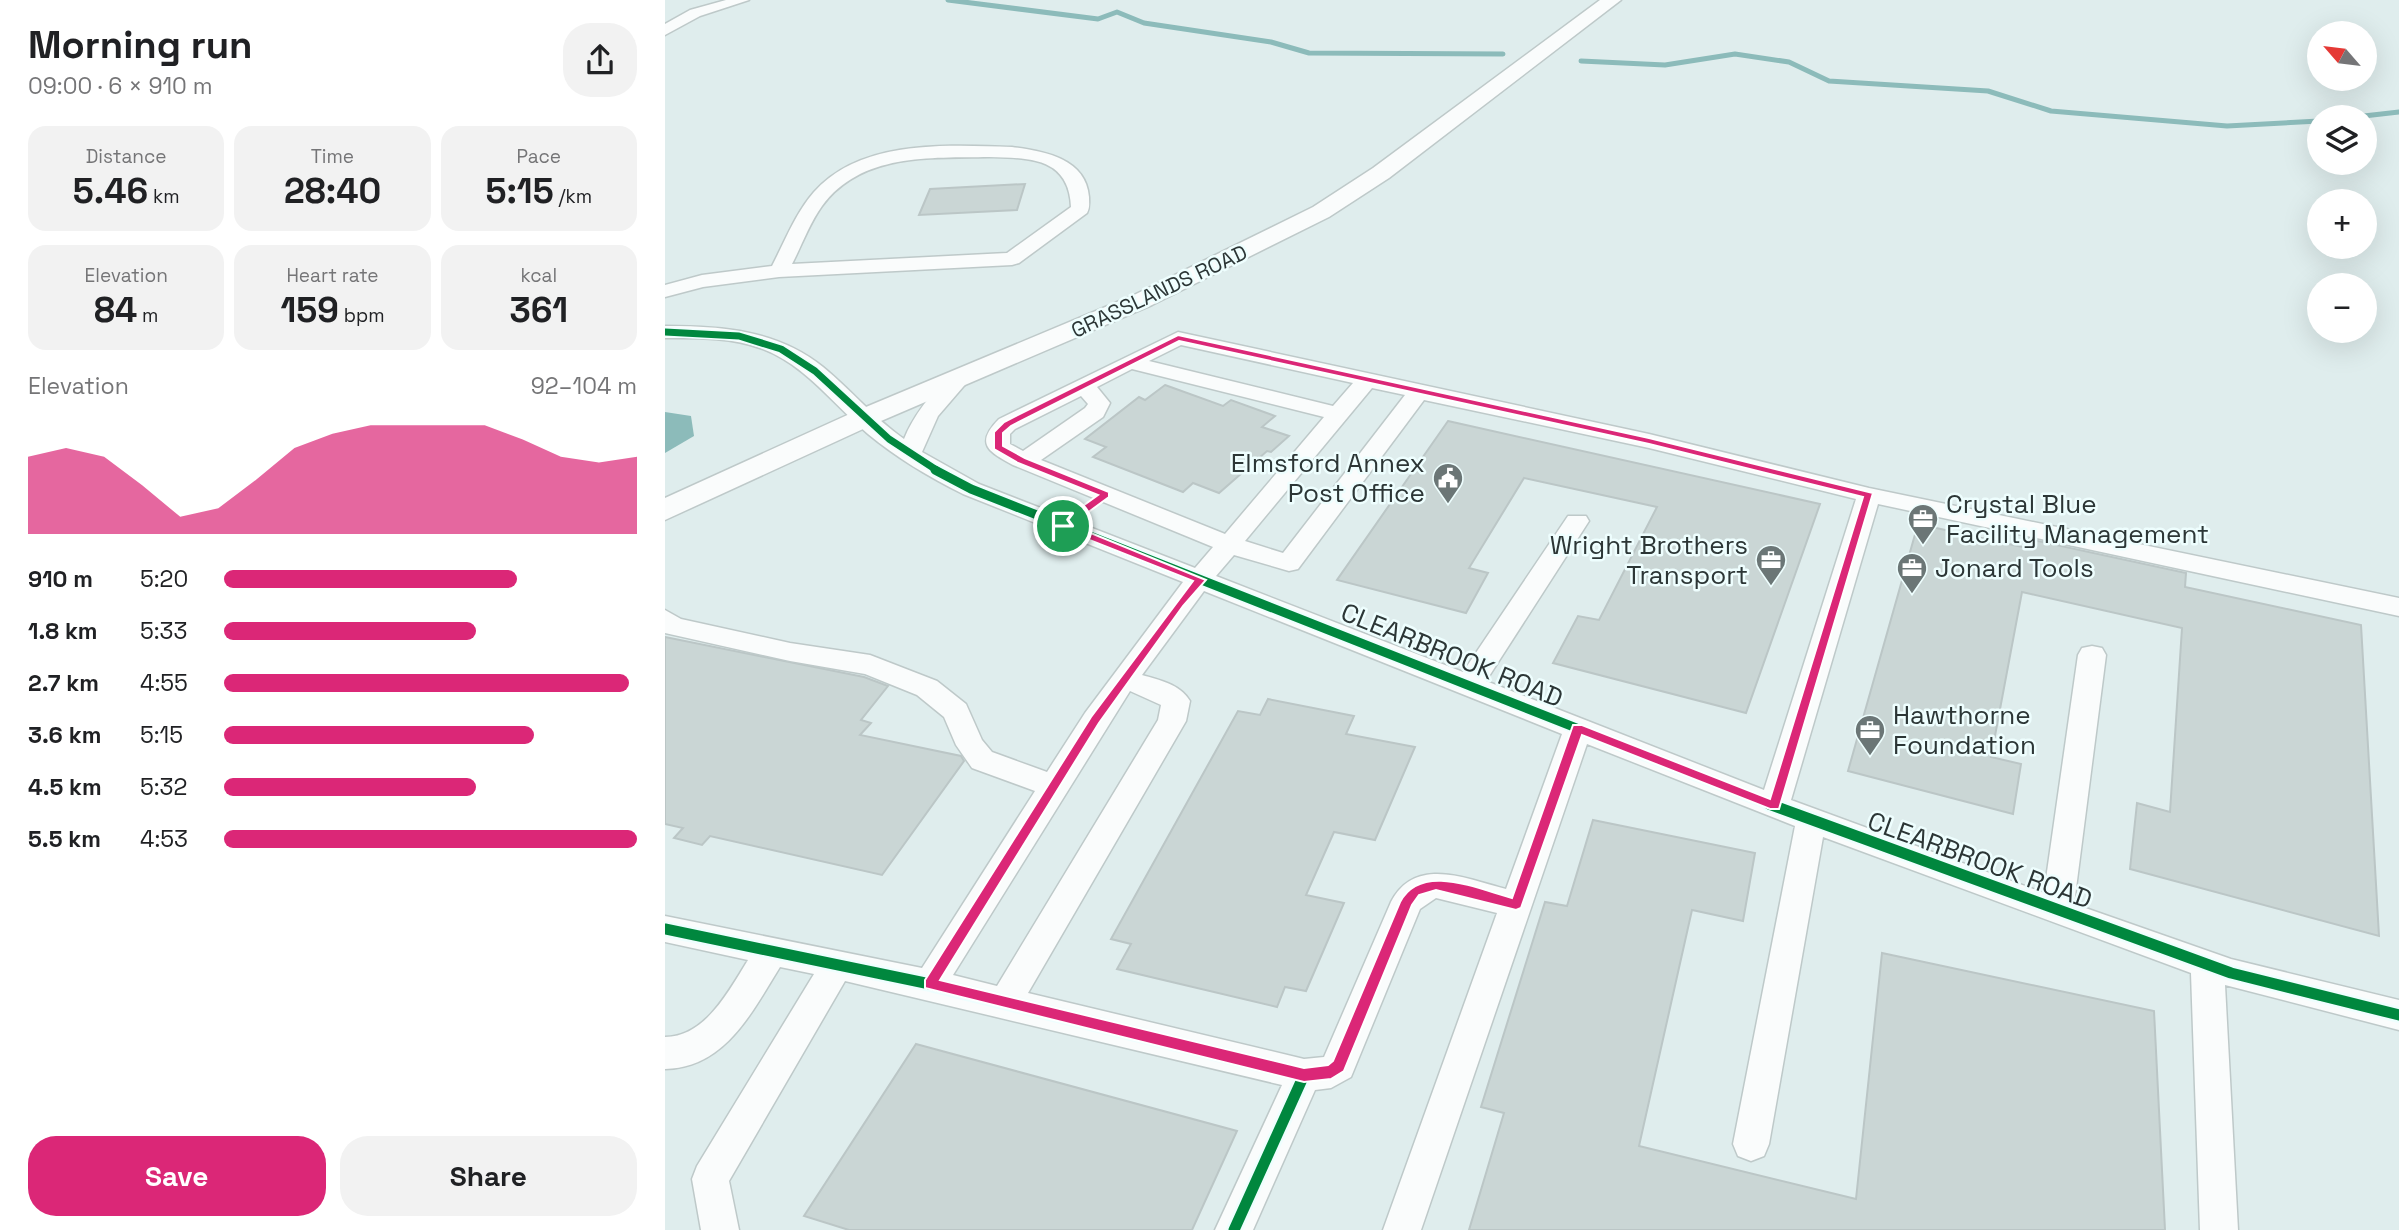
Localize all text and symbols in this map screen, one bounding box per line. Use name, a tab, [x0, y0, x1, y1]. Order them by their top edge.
text: Morning run	[28, 21, 253, 69]
north arrow	[2307, 21, 2377, 91]
map controls	[2307, 21, 2377, 343]
button: share	[563, 23, 637, 97]
text: 09:00 · 6 × 910 m	[28, 71, 213, 101]
button: layers	[2307, 105, 2377, 175]
text: Distance	[86, 144, 167, 169]
text: Time	[311, 144, 354, 169]
text: Pace	[517, 144, 561, 169]
text: 5.46	[73, 169, 148, 213]
text: 28:40	[284, 169, 381, 213]
text: 5:15	[485, 169, 554, 213]
text: km	[148, 184, 180, 209]
text: /km	[554, 184, 592, 209]
button: +	[2307, 189, 2377, 259]
street label: GRASSLANDS ROAD	[1067, 238, 1251, 344]
text: Elevation	[85, 263, 168, 288]
text: Heart rate	[286, 263, 379, 288]
text: kcal	[520, 263, 557, 288]
button: −	[2307, 273, 2377, 343]
text: 84	[94, 288, 137, 332]
text: 159	[280, 288, 339, 332]
text: 361	[510, 288, 568, 332]
text: m	[137, 303, 158, 328]
text: bpm	[339, 303, 385, 328]
text: Elevation	[28, 371, 129, 401]
text: 92–104 m	[531, 371, 637, 401]
place label: Elmsford Annex Post Office	[1231, 446, 1425, 510]
public building icon: Elmsford Annex Post Office	[1431, 461, 1465, 505]
place label: Crystal Blue Facility Management	[1946, 487, 2209, 551]
pin	[1033, 496, 1093, 556]
office icon: Crystal Blue Facility Management	[1906, 502, 1940, 546]
icon: arrive	[1044, 507, 1082, 545]
place label: Wright Brothers Transport	[1550, 528, 1748, 592]
office icon: Wright Brothers Transport	[1754, 543, 1788, 587]
office icon: Jonard Tools	[1895, 551, 1929, 595]
place label: Jonard Tools	[1935, 551, 2094, 585]
text: 910 m	[28, 564, 93, 594]
text: 5:20	[140, 564, 188, 594]
street label: CLEARBROOK ROAD	[1336, 595, 1568, 715]
text: 1.8 km	[28, 616, 98, 646]
text: 5:33	[140, 616, 187, 646]
text: 2.7 km	[28, 668, 99, 698]
text: 4:55	[140, 668, 188, 698]
place label: Hawthorne Foundation	[1893, 698, 2036, 762]
office icon: Hawthorne Foundation	[1853, 713, 1887, 757]
text: 3.6 km	[28, 720, 101, 750]
text: 5:15	[140, 720, 183, 750]
text: 4.5 km	[28, 772, 102, 802]
text: 5:32	[140, 772, 187, 802]
street label: CLEARBROOK ROAD	[1863, 804, 2097, 916]
text: 5.5 km	[28, 824, 101, 854]
text: 4:53	[140, 824, 188, 854]
button: Save	[28, 1136, 326, 1216]
button: Share	[340, 1136, 637, 1216]

